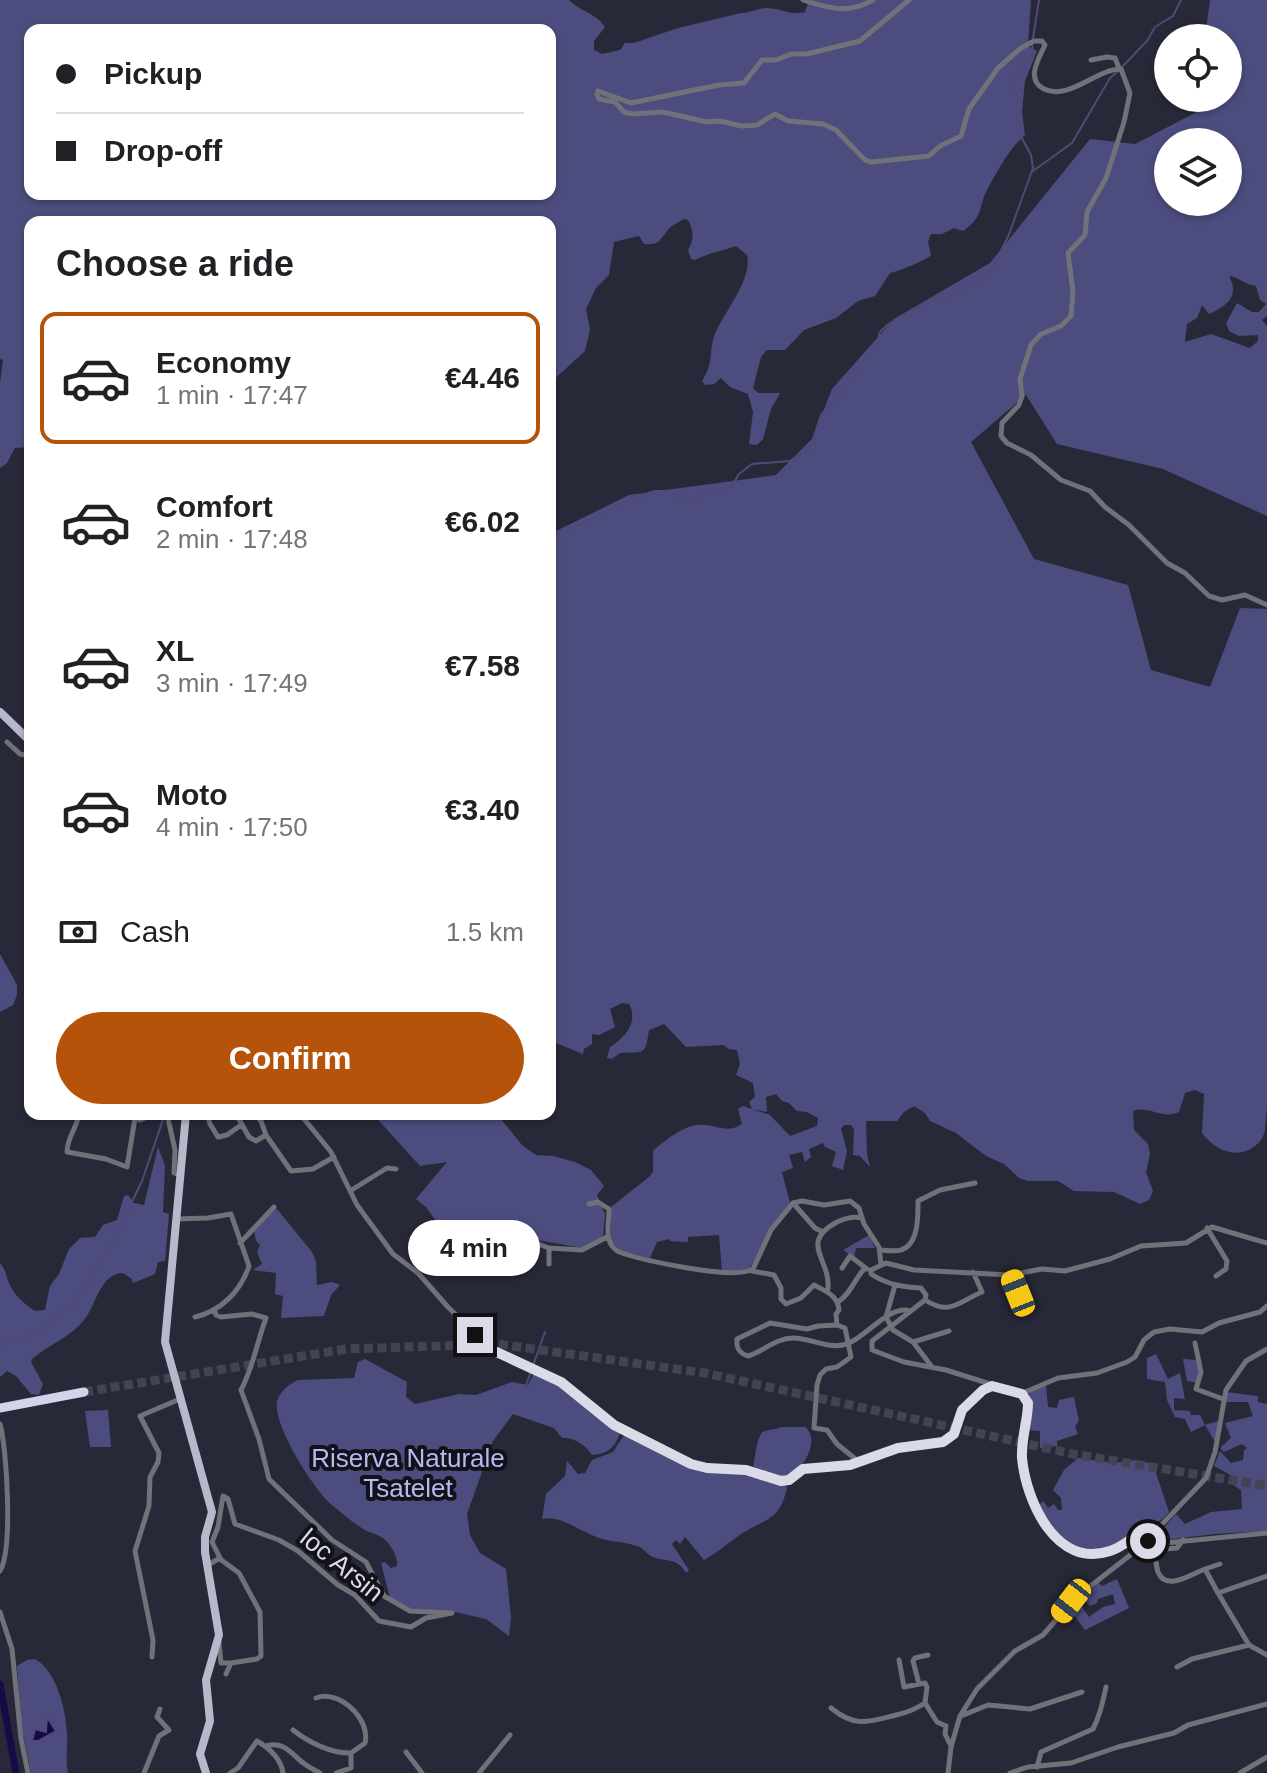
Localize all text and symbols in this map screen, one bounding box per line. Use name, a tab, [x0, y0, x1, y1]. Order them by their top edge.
map controls	[1154, 24, 1242, 216]
button: locate	[1154, 24, 1242, 112]
text: Pickup	[104, 57, 202, 90]
button: layers	[1154, 128, 1242, 216]
text: Drop-off	[104, 134, 222, 167]
text: Choose a ride	[56, 243, 294, 284]
icon: car	[60, 342, 132, 414]
text: Economy	[156, 346, 291, 379]
text: €4.46	[445, 361, 520, 394]
text: 1 min · 17:47	[156, 380, 308, 410]
icon: car	[60, 486, 132, 558]
text: Comfort	[156, 490, 273, 523]
text: €6.02	[445, 505, 520, 538]
text: 2 min · 17:48	[156, 524, 308, 554]
icon: car	[60, 630, 132, 702]
text: XL	[156, 634, 194, 667]
text: €7.58	[445, 649, 520, 682]
text: 3 min · 17:49	[156, 668, 308, 698]
icon: car	[60, 774, 132, 846]
text: Moto	[156, 778, 228, 811]
text: €3.40	[445, 793, 520, 826]
text: 4 min · 17:50	[156, 812, 308, 842]
icon: cash	[56, 910, 100, 954]
text: Cash	[120, 915, 190, 948]
text: 1.5 km	[446, 917, 524, 947]
button: Confirm	[56, 1012, 524, 1104]
callout: 4 min	[409, 1219, 541, 1275]
text: 4 min	[440, 1233, 508, 1263]
car	[998, 1266, 1038, 1320]
route end	[457, 1317, 493, 1353]
park label: Riserva Naturale Tsatelet	[311, 1443, 505, 1503]
street label: loc Arsin	[294, 1522, 390, 1608]
route start	[1130, 1523, 1166, 1559]
car	[1047, 1575, 1095, 1627]

